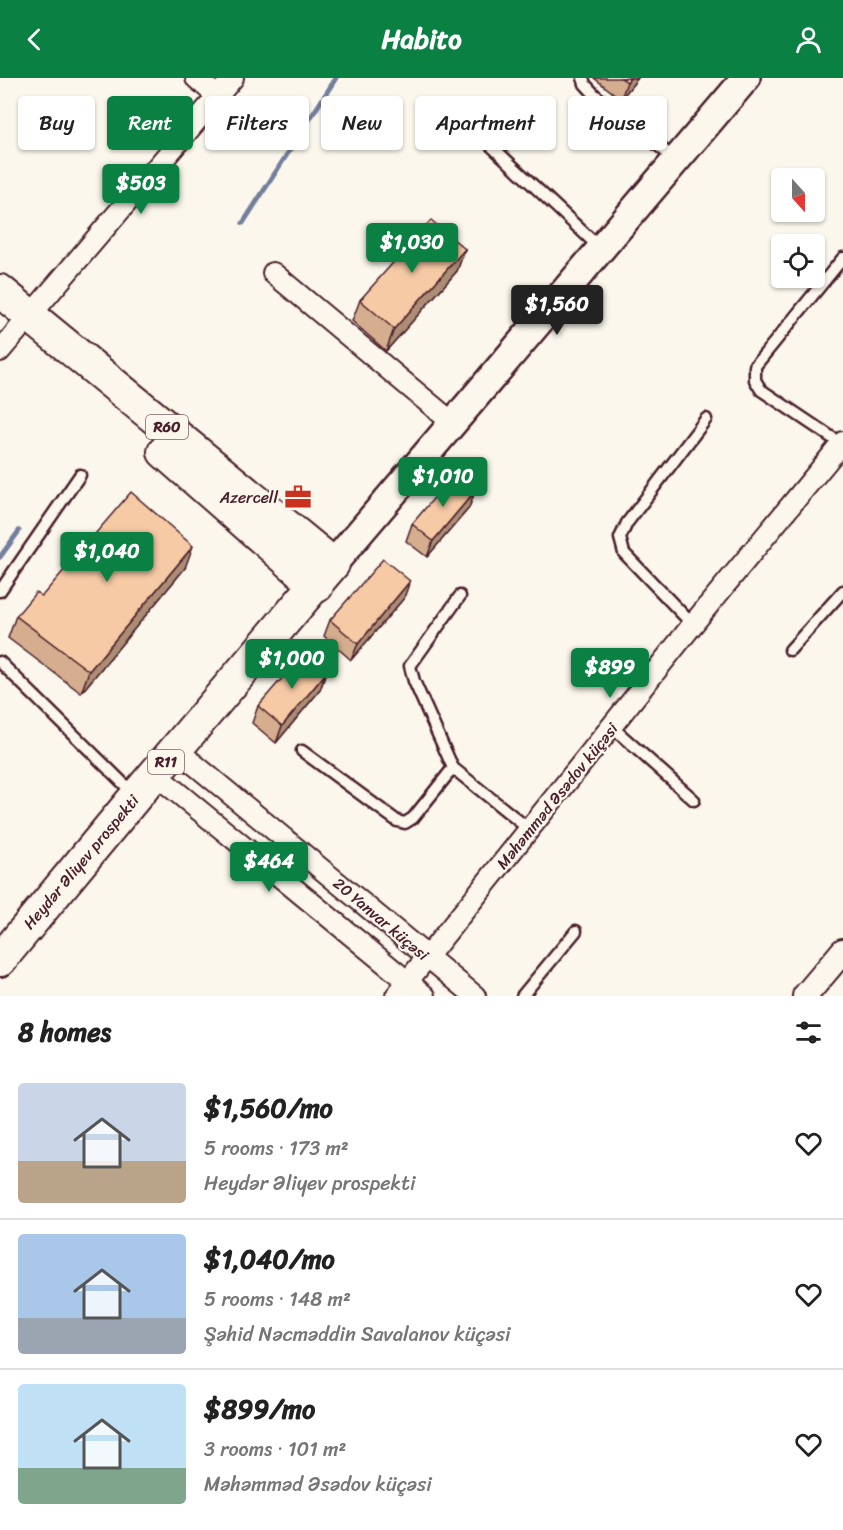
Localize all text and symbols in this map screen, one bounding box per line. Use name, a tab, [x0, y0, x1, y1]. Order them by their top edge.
text: Habito	[381, 15, 462, 63]
icon: back	[18, 23, 51, 56]
icon: person	[792, 23, 825, 56]
chip: Buy	[18, 96, 95, 150]
chip: Rent	[107, 96, 193, 150]
chip: Filters	[205, 96, 309, 150]
chip: New	[321, 96, 403, 150]
chip: Apartment	[415, 96, 556, 150]
chip: House	[568, 96, 667, 150]
pin: $503	[105, 164, 177, 215]
text: $503	[116, 166, 166, 201]
north arrow	[771, 168, 825, 222]
map controls	[771, 168, 825, 288]
pin: $1,030	[363, 223, 461, 274]
text: $1,030	[380, 225, 444, 260]
button: locate	[771, 234, 825, 288]
pin: $1,560	[508, 285, 606, 336]
text: $1,560	[525, 287, 589, 322]
road number: R60	[146, 415, 188, 439]
pin: $1,010	[394, 457, 492, 508]
text: $1,010	[412, 459, 474, 494]
office icon: Azercell	[283, 482, 313, 512]
place label: Azercell	[219, 483, 278, 512]
pin: $1,040	[58, 532, 156, 583]
text: $1,040	[74, 534, 140, 569]
pin: $1,000	[243, 639, 341, 690]
text: $1,000	[259, 641, 325, 676]
pin: $899	[574, 648, 646, 699]
text: $899	[585, 650, 635, 685]
street label: Məhəmməd Əsədov küçəsi	[488, 716, 626, 876]
road number: R11	[148, 750, 184, 774]
street label: Heydər Əliyev prospekti	[16, 787, 147, 936]
pin: $464	[233, 842, 305, 893]
text: $464	[244, 844, 294, 879]
street label: 20 Yanvar küçəsi	[326, 870, 436, 969]
text: 8 homes	[18, 1009, 111, 1055]
icon: filters	[792, 1016, 825, 1049]
text: $1,560/mo	[204, 1085, 333, 1131]
icon: home	[66, 1107, 138, 1179]
icon: heart	[792, 1127, 825, 1160]
text: 5 rooms · 173 m²	[204, 1131, 349, 1166]
text: Heydər Əliyev prospekti	[204, 1166, 415, 1201]
text: $1,040/mo	[204, 1236, 335, 1282]
icon: home	[66, 1258, 138, 1330]
icon: heart	[792, 1278, 825, 1311]
text: 5 rooms · 148 m²	[204, 1282, 351, 1317]
text: Şəhid Nəcməddin Savalanov küçəsi	[204, 1317, 511, 1352]
text: $899/mo	[204, 1386, 315, 1432]
icon: home	[66, 1408, 138, 1480]
icon: heart	[792, 1428, 825, 1461]
text: 3 rooms · 101 m²	[204, 1432, 346, 1467]
text: Məhəmməd Əsədov küçəsi	[204, 1467, 432, 1502]

